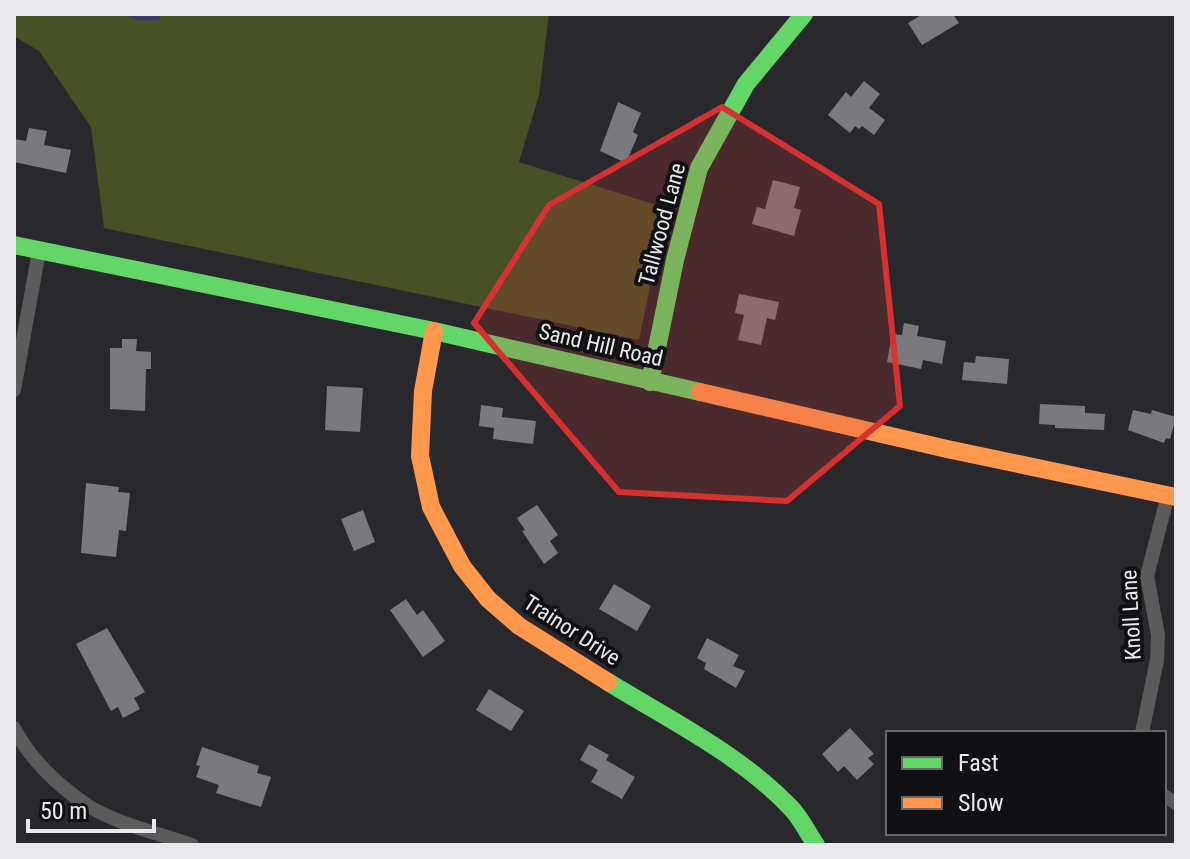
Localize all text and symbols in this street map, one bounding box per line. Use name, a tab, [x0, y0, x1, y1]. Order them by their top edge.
street label: Tallwood Lane	[634, 160, 690, 288]
street label: Sand Hill Road	[537, 319, 665, 371]
street label: Knoll Lane	[1116, 569, 1146, 661]
street label: Trainor Drive	[519, 590, 625, 670]
legend	[886, 731, 1166, 835]
text: Fast	[958, 749, 999, 777]
scale bar	[28, 783, 154, 833]
text: Slow	[958, 789, 1004, 817]
text: 50 m	[40, 797, 87, 825]

